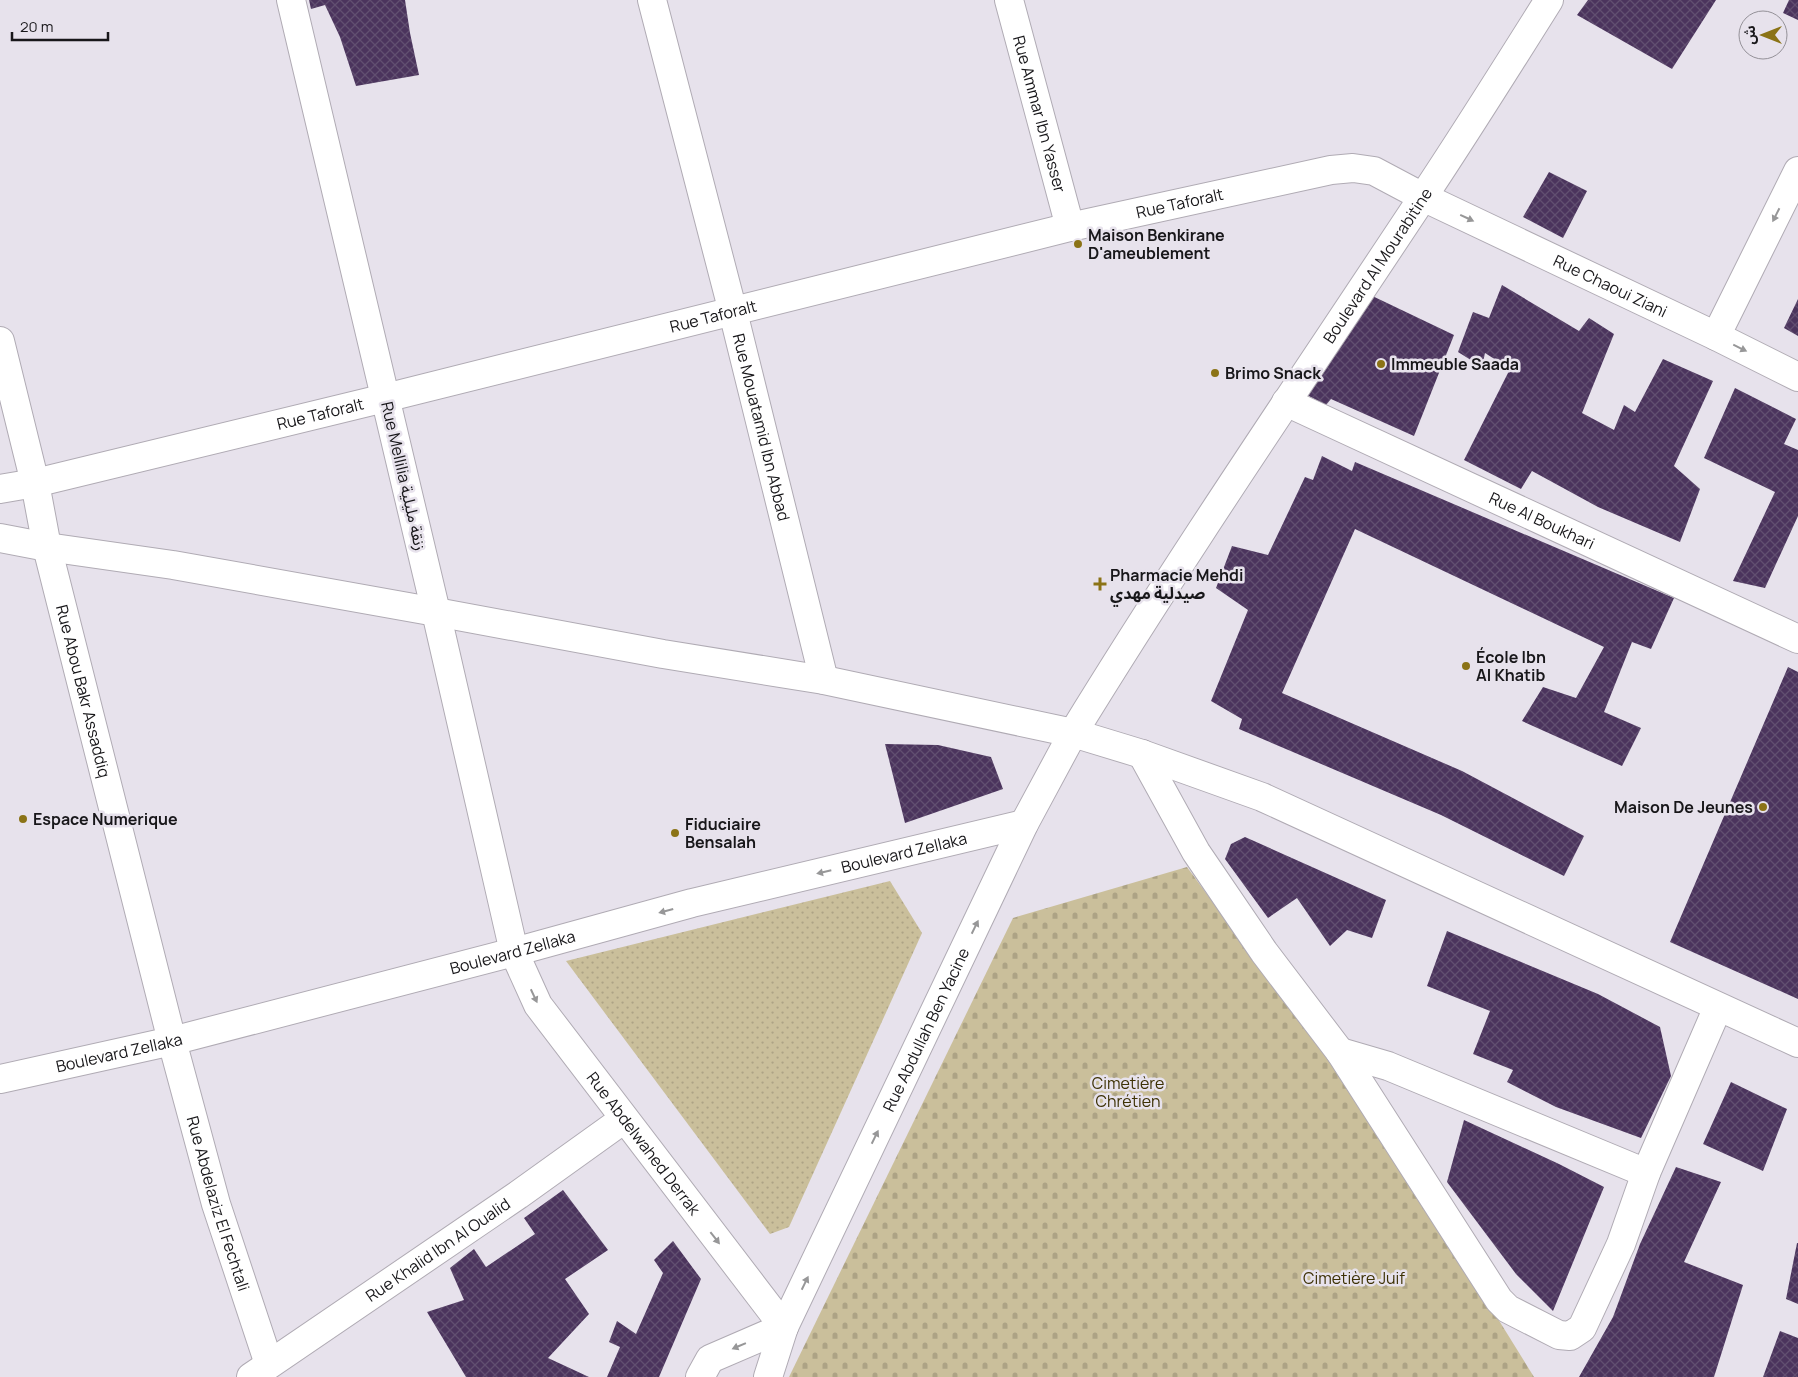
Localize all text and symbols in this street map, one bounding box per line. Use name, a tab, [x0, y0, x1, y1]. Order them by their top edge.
scale bar	[12, 10, 109, 42]
north arrow	[1738, 10, 1788, 60]
text: 20 m	[20, 16, 53, 37]
text: ش	[1740, 25, 1759, 45]
street label: Rue Ammar Ibn Yasser	[1008, 33, 1071, 195]
street label: Rue Taforalt	[1134, 183, 1225, 223]
street label: Boulevard Al Mourabitine	[1318, 183, 1437, 348]
one-way arrow	[1772, 207, 1780, 222]
one-way arrow	[1460, 214, 1474, 222]
place label: Maison Benkirane D'ameublement	[1088, 224, 1225, 264]
marker: Maison Benkirane D'ameublement	[1072, 238, 1084, 250]
street label: Rue Chaoui Ziani	[1550, 249, 1671, 322]
street label: Rue Taforalt	[667, 295, 759, 337]
street label: Rue Mouatamid Ibn Abbad	[728, 331, 795, 523]
one-way arrow	[1733, 345, 1747, 353]
place label: Immeuble Saada	[1391, 353, 1519, 375]
marker: Immeuble Saada	[1375, 358, 1387, 370]
place label: Brimo Snack	[1225, 362, 1321, 384]
marker: Brimo Snack	[1209, 367, 1221, 379]
street label: Rue Taforalt	[274, 393, 366, 435]
street label: Rue Mellilia زنقة مليلية	[376, 399, 432, 553]
street label: Rue Al Boukhari	[1486, 487, 1598, 554]
place label: Pharmacie Mehdi صيدلية مهدي	[1110, 564, 1243, 607]
marker: Pharmacie Mehdi صيدلية مهدي	[1094, 578, 1106, 590]
street label: Rue Abou Bakr Assaddiq	[51, 602, 116, 780]
place label: École Ibn Al Khatib	[1476, 646, 1546, 686]
marker: École Ibn Al Khatib	[1460, 660, 1472, 672]
place label: Maison De Jeunes	[1614, 796, 1753, 818]
marker: Maison De Jeunes	[1757, 801, 1769, 813]
place label: Espace Numerique	[33, 808, 178, 830]
marker: Espace Numerique	[17, 813, 29, 825]
place label: Fiduciaire Bensalah	[685, 813, 761, 853]
marker: Fiduciaire Bensalah	[669, 827, 681, 839]
street label: Boulevard Zellaka	[839, 827, 969, 878]
one-way arrow	[816, 868, 831, 876]
one-way arrow	[658, 907, 673, 915]
one-way arrow	[971, 920, 979, 934]
street label: Boulevard Zellaka	[447, 925, 578, 979]
street label: Rue Abdullah Ben Yacine	[877, 944, 974, 1115]
one-way arrow	[530, 989, 538, 1003]
street label: Boulevard Zellaka	[54, 1028, 185, 1077]
street label: Rue Abdelwahed Derrak	[582, 1067, 706, 1220]
park label: Cimetière Chrétien	[1092, 1072, 1164, 1112]
street label: Rue Abdelaziz El Fechtali	[182, 1114, 255, 1294]
one-way arrow	[871, 1130, 879, 1144]
street label: Rue Khalid Ibn Al Oualid	[361, 1193, 514, 1307]
one-way arrow	[710, 1231, 721, 1244]
park label: Cimetière Juif	[1303, 1267, 1405, 1289]
one-way arrow	[801, 1276, 809, 1291]
one-way arrow	[732, 1343, 746, 1351]

